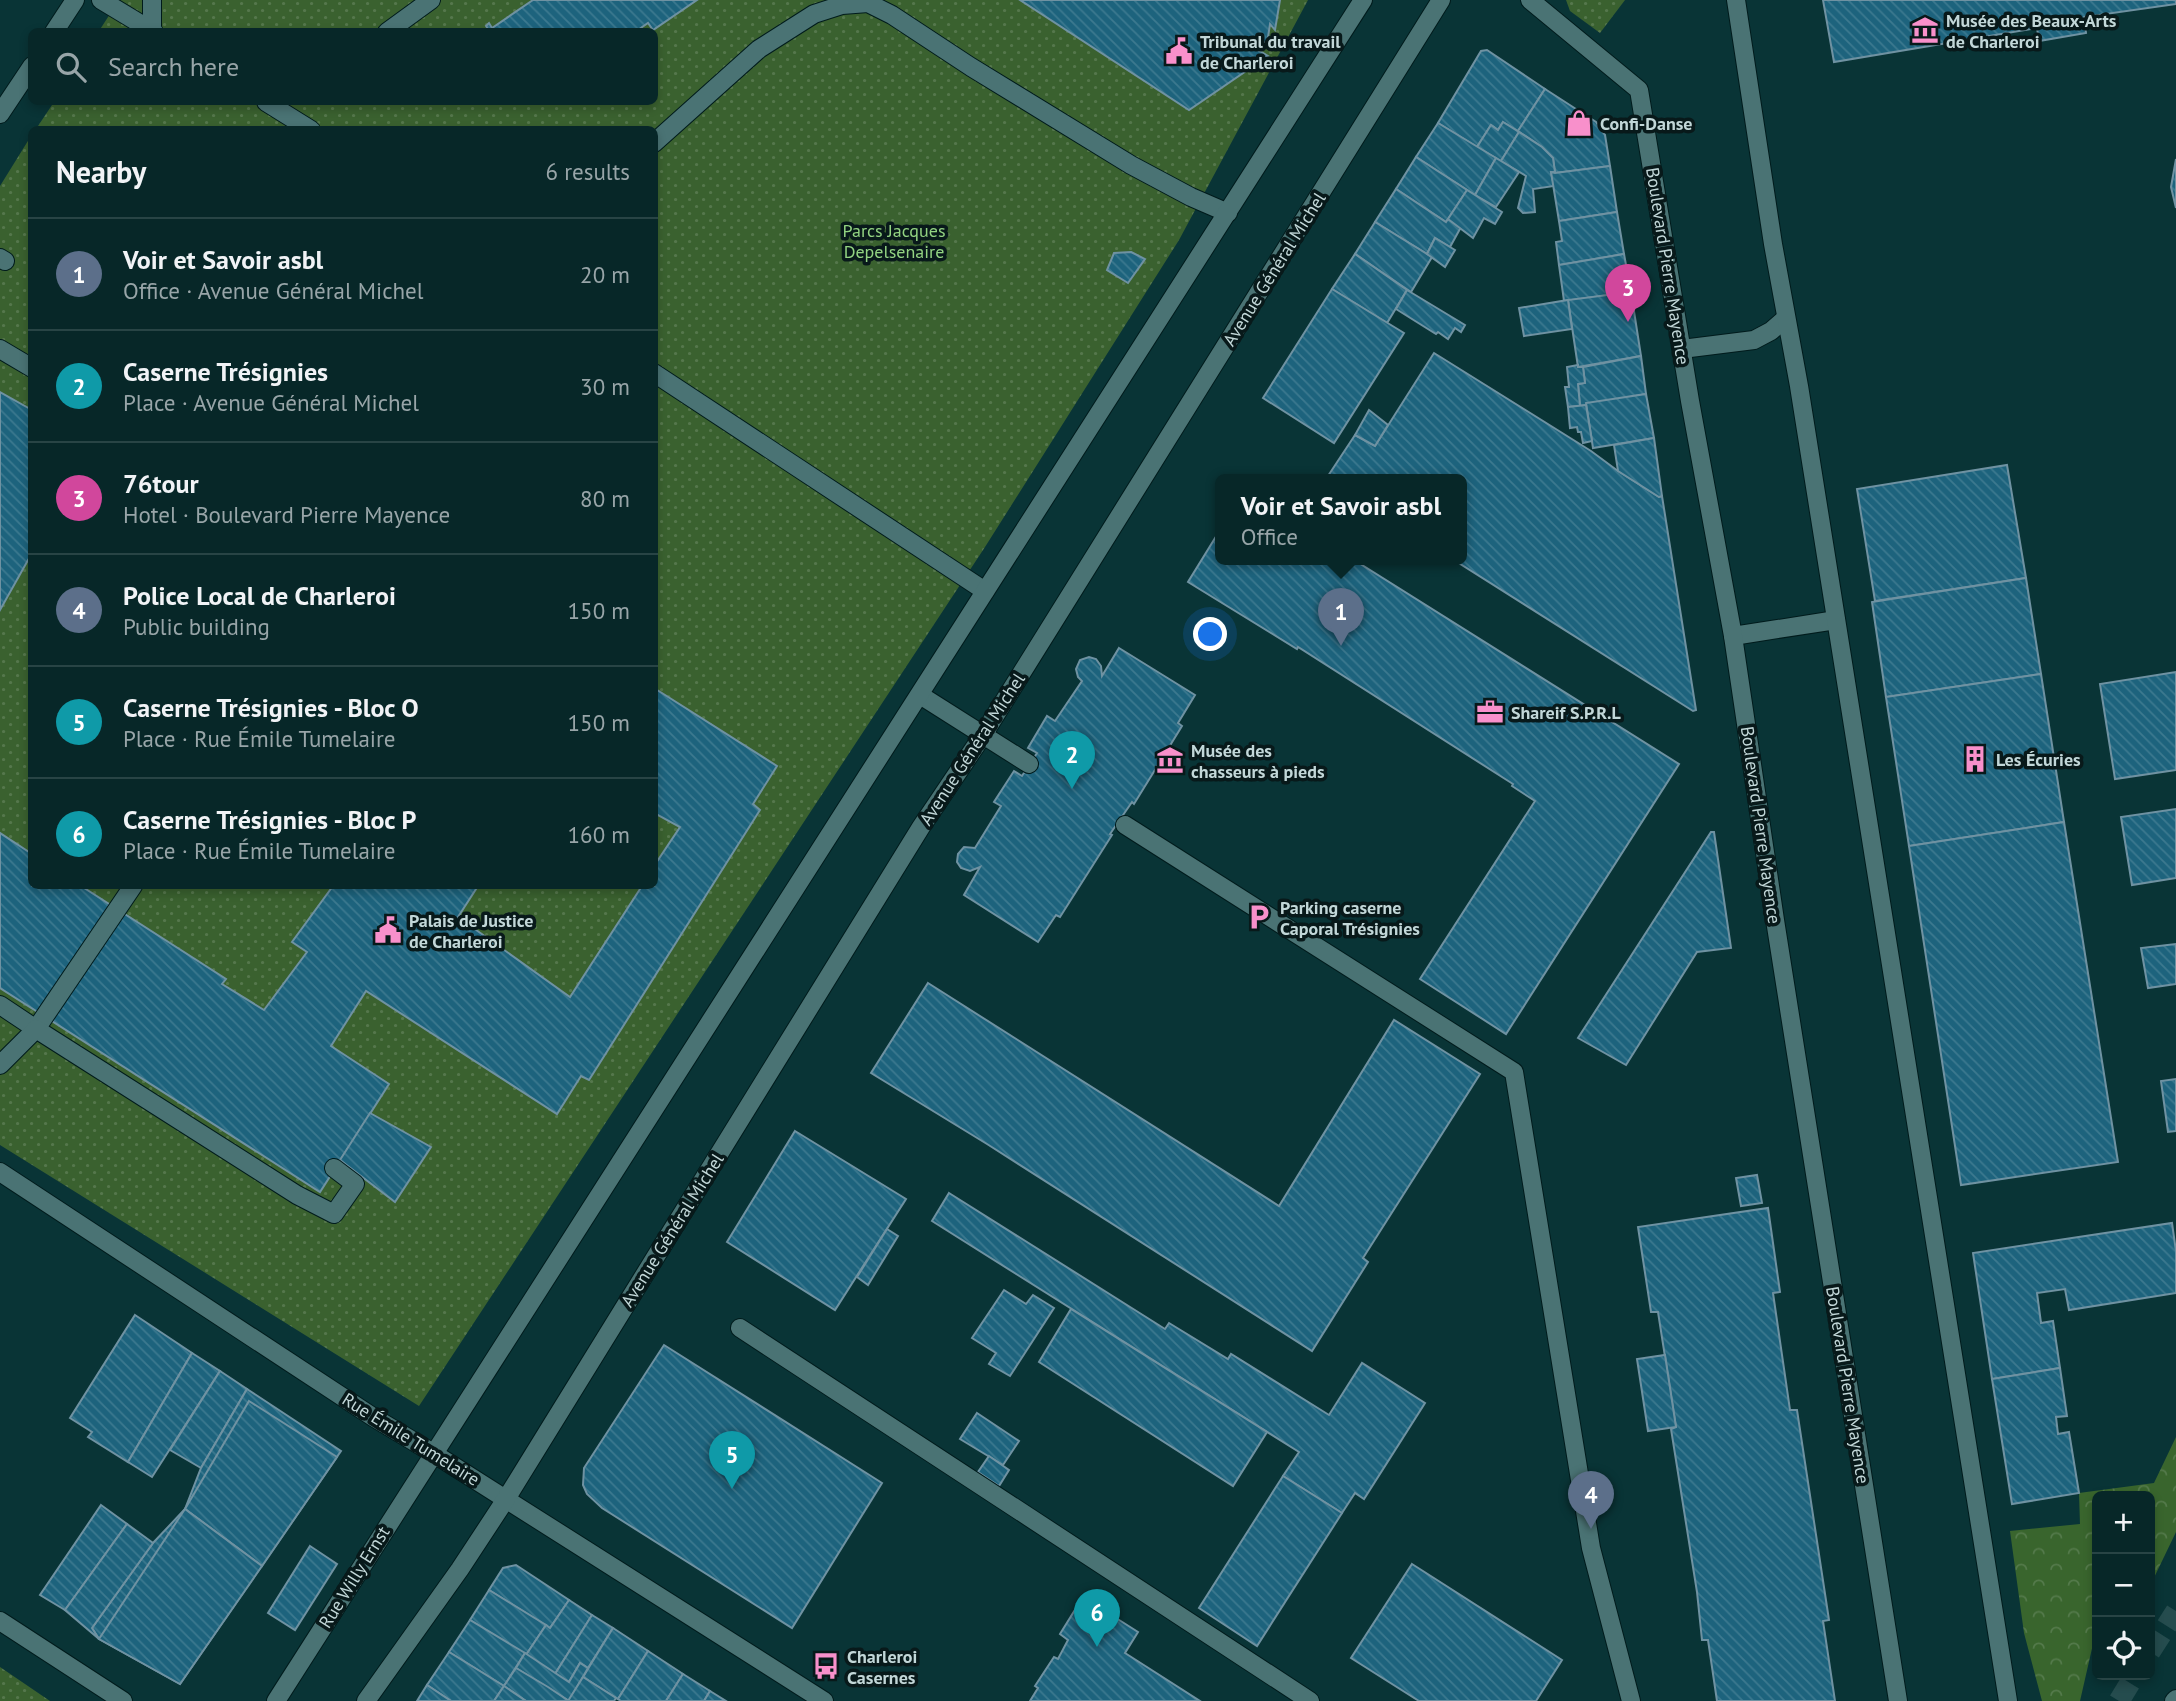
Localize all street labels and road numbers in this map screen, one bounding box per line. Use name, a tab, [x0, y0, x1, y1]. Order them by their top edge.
street label: Boulevard Pierre Mayence	[1641, 166, 1695, 366]
street label: Avenue Général Michel	[1217, 187, 1331, 350]
street label: Avenue Général Michel	[914, 668, 1030, 829]
street label: Boulevard Pierre Mayence	[1736, 725, 1786, 925]
street label: Avenue Général Michel	[615, 1148, 729, 1311]
street label: Boulevard Pierre Mayence	[1821, 1285, 1875, 1485]
street label: Rue Émile Tumelaire	[338, 1387, 484, 1491]
street label: Rue Willy Ernst	[314, 1522, 394, 1632]

